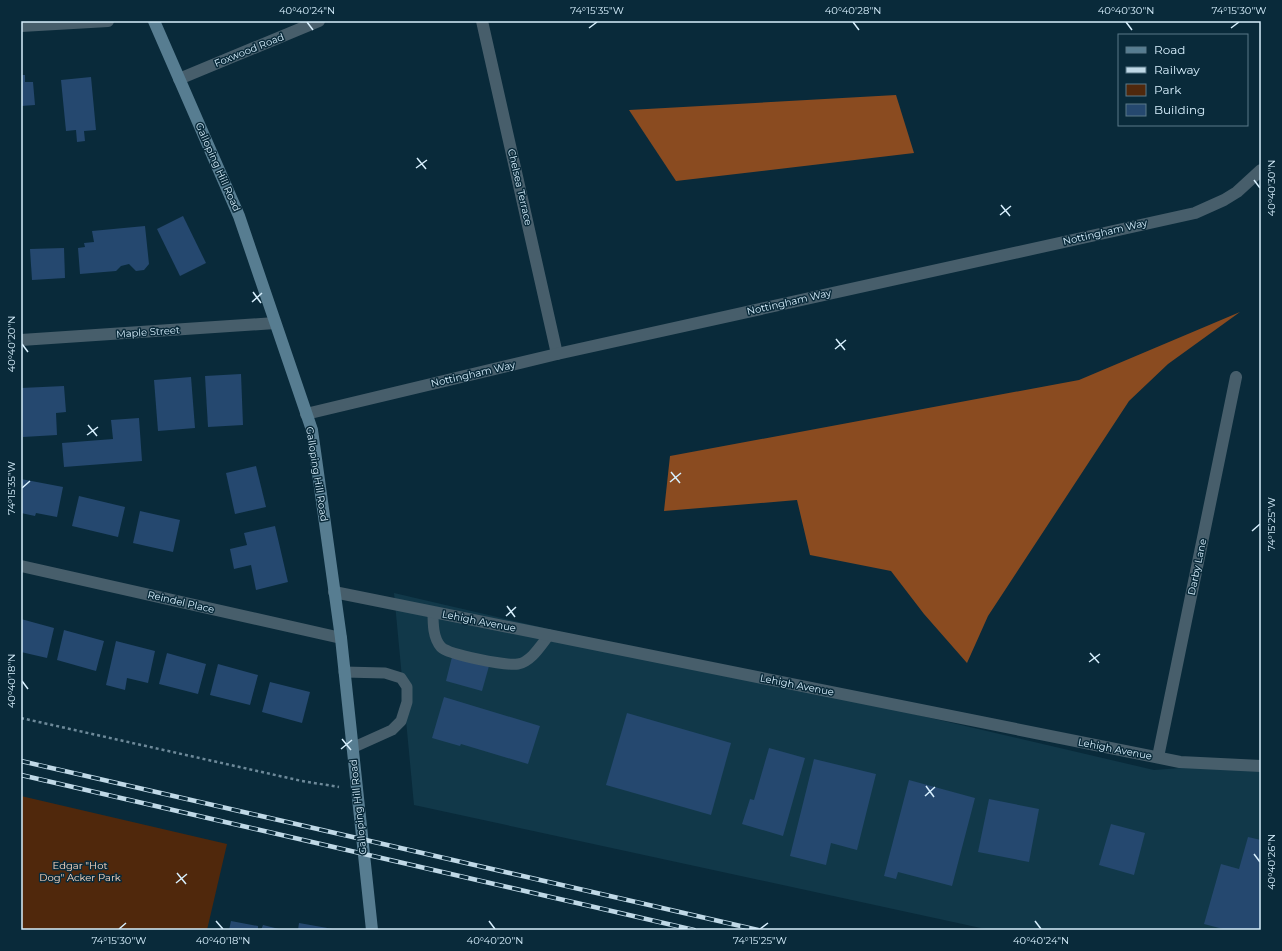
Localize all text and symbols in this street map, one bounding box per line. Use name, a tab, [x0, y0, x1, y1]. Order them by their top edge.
text: 40°40'24"N	[279, 4, 335, 17]
text: 74°15'35"W	[570, 4, 624, 17]
text: 40°40'28"N	[825, 4, 881, 17]
text: 40°40'30"N	[1098, 4, 1154, 17]
text: 74°15'30"W	[1212, 4, 1266, 17]
street label: Foxwood Road	[212, 30, 286, 70]
legend	[1118, 34, 1248, 126]
text: Road	[1154, 42, 1185, 57]
text: Railway	[1154, 62, 1200, 77]
text: Park	[1154, 82, 1182, 97]
text: Building	[1154, 102, 1205, 117]
street label: Galloping Hill Road	[193, 121, 243, 213]
street label: Chelsea Terrace	[505, 147, 535, 227]
text: 40°40'30"N	[1265, 160, 1278, 216]
street label: Nottingham Way	[1062, 216, 1149, 248]
street label: Nottingham Way	[746, 286, 833, 318]
text: 40°40'20"N	[5, 316, 18, 372]
street label: Maple Street	[116, 323, 180, 341]
street label: Nottingham Way	[430, 358, 517, 390]
street label: Galloping Hill Road	[303, 426, 331, 522]
text: 74°15'35"W	[5, 461, 18, 515]
text: 74°15'25"W	[1265, 497, 1278, 551]
street label: Darby Lane	[1185, 538, 1209, 596]
street label: Reindel Place	[146, 588, 216, 616]
street label: Lehigh Avenue	[441, 607, 517, 635]
text: 40°40'18"N	[5, 654, 18, 708]
street label: Lehigh Avenue	[759, 671, 835, 699]
street label: Lehigh Avenue	[1077, 735, 1153, 763]
street label: Galloping Hill Road	[347, 759, 369, 855]
text: 40°40'26"N	[1265, 834, 1278, 890]
park label: Edgar "Hot Dog" Acker Park	[39, 859, 121, 884]
text: 74°15'30"W	[92, 934, 146, 947]
text: 40°40'18"N	[196, 934, 250, 947]
text: 40°40'20"N	[467, 934, 523, 947]
text: 74°15'25"W	[733, 934, 787, 947]
text: 40°40'24"N	[1013, 934, 1069, 947]

